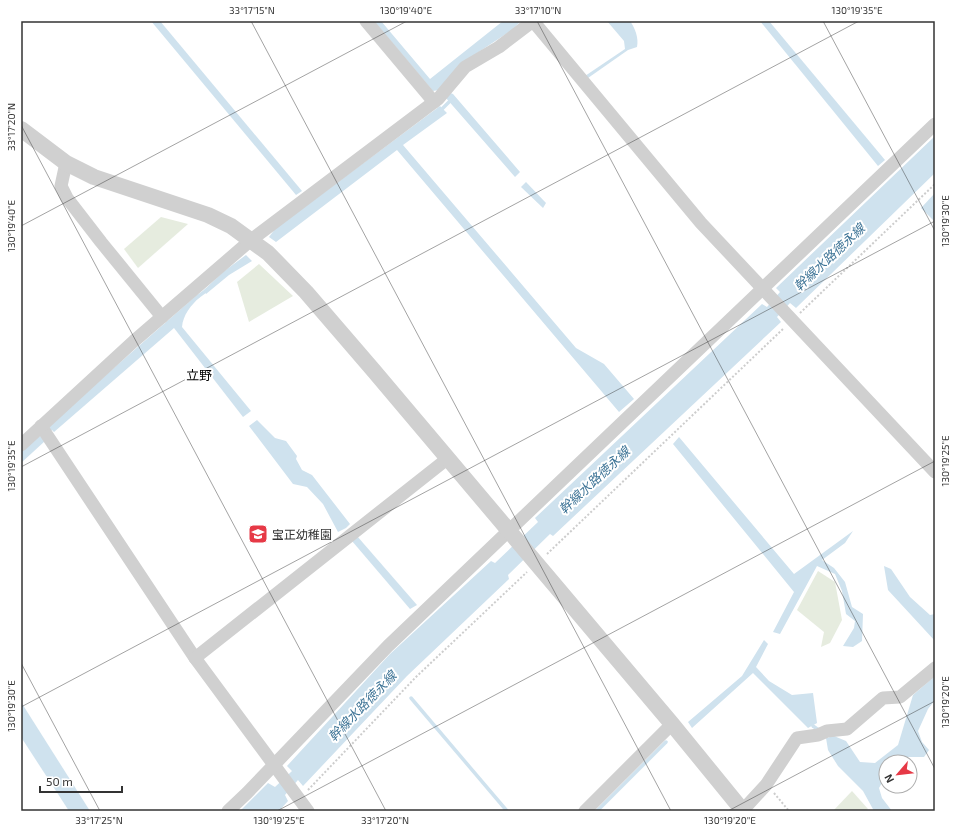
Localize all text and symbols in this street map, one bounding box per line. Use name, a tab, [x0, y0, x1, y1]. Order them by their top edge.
text: 33°17'15"N	[229, 4, 275, 16]
text: 130°19'40"E	[380, 4, 432, 16]
text: 33°17'10"N	[515, 4, 561, 16]
text: 130°19'35"E	[831, 4, 883, 16]
text: 33°17'20"N	[5, 103, 17, 151]
text: 130°19'30"E	[939, 195, 951, 247]
text: 130°19'40"E	[5, 200, 17, 252]
water label: 幹線水路徳永線	[790, 219, 869, 294]
district label: 立野	[186, 367, 212, 383]
text: 130°19'25"E	[939, 435, 951, 487]
text: 130°19'35"E	[5, 440, 17, 492]
water label: 幹線水路徳永線	[555, 442, 634, 517]
school or university icon: 宝正幼稚園	[247, 523, 269, 545]
place label: 宝正幼稚園	[272, 527, 332, 541]
water label: 幹線水路徳永線	[325, 666, 401, 744]
text: 130°19'20"E	[939, 676, 951, 728]
text: 130°19'30"E	[5, 680, 17, 732]
north arrow	[878, 754, 918, 794]
scale bar	[40, 768, 122, 794]
text: N	[881, 772, 896, 785]
text: 50 m	[46, 774, 73, 788]
text: 33°17'25"N	[75, 814, 123, 826]
text: 130°19'25"E	[253, 814, 305, 826]
text: 33°17'20"N	[361, 814, 409, 826]
text: 130°19'20"E	[704, 814, 756, 826]

